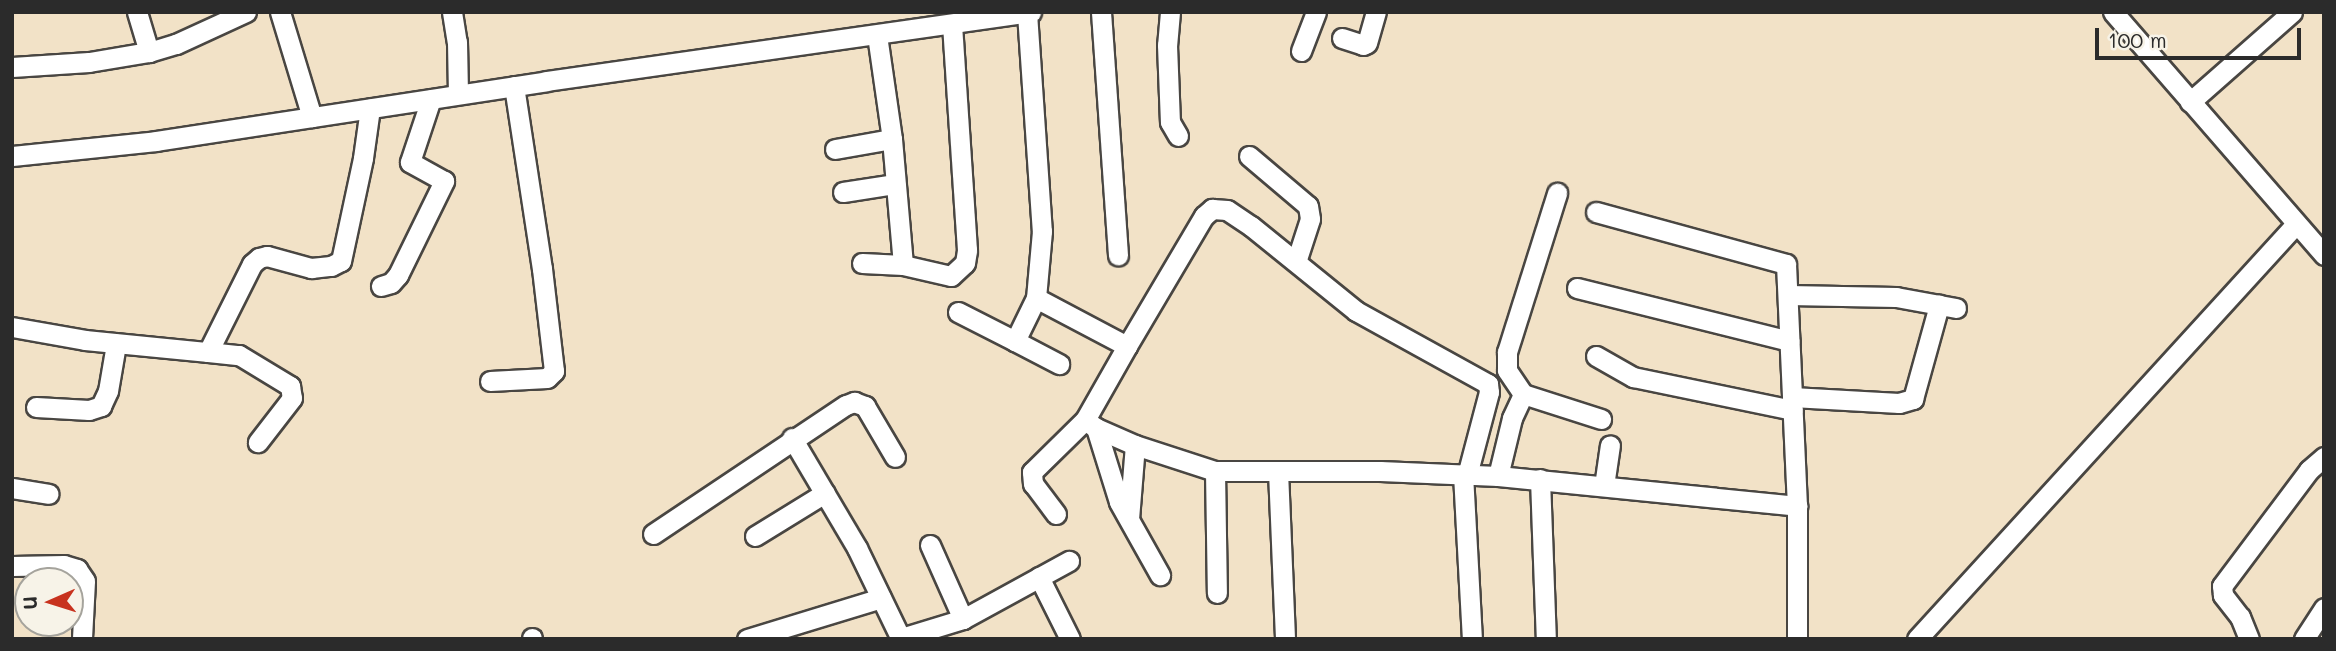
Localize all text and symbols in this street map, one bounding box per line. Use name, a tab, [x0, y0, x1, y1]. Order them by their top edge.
scale bar	[2098, 14, 2304, 58]
text: 100 m	[2108, 26, 2167, 53]
north arrow	[14, 567, 84, 637]
text: U	[17, 596, 42, 610]

